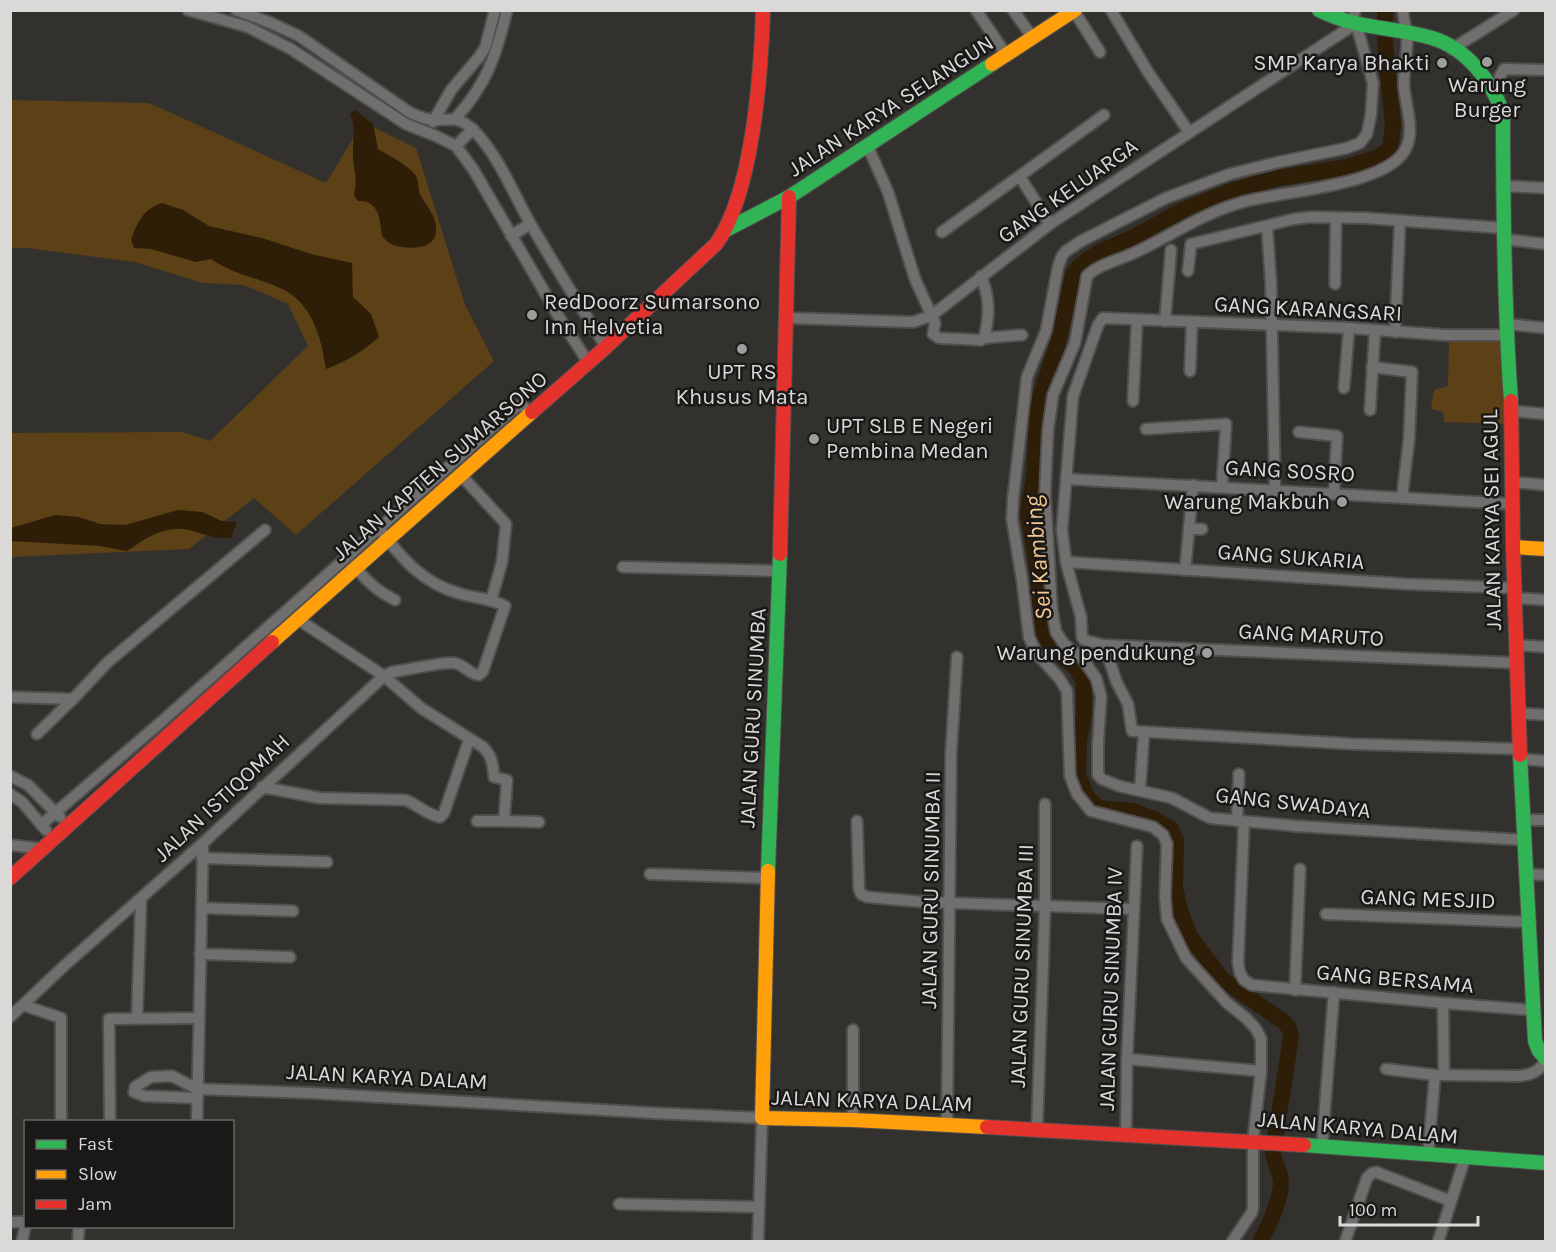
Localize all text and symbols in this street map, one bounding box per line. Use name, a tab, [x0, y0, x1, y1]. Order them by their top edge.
street label: JALAN KARYA SELANGUN	[783, 30, 999, 182]
place label: SMP Karya Bhakti	[1253, 50, 1430, 76]
marker: Warung Burger	[1480, 55, 1494, 69]
marker: SMP Karya Bhakti	[1435, 56, 1449, 70]
place label: Warung Burger	[1448, 72, 1527, 123]
street label: GANG KELUARGA	[993, 133, 1143, 249]
place label: RedDoorz Sumarsono Inn Helvetia	[544, 289, 760, 340]
street label: GANG KARANGSARI	[1213, 291, 1403, 327]
marker: RedDoorz Sumarsono Inn Helvetia	[525, 308, 539, 322]
marker: UPT RS Khusus Mata	[735, 342, 749, 356]
place label: UPT RS Khusus Mata	[676, 359, 808, 410]
street label: JALAN KAPTEN SUMARSONO	[327, 366, 553, 566]
street label: JALAN KARYA SEI AGUL	[1477, 409, 1507, 631]
place label: UPT SLB E Negeri Pembina Medan	[826, 413, 993, 464]
marker: UPT SLB E Negeri Pembina Medan	[807, 432, 821, 446]
street label: GANG SOSRO	[1225, 455, 1355, 487]
place label: Warung Makbuh	[1164, 489, 1330, 515]
water label: Sei Kambing	[1019, 493, 1057, 622]
marker: Warung Makbuh	[1335, 495, 1349, 509]
street label: GANG SUKARIA	[1217, 539, 1366, 575]
street label: JALAN GURU SINUMBA	[734, 607, 772, 829]
street label: GANG MARUTO	[1238, 618, 1384, 652]
place label: Warung pendukung	[997, 640, 1196, 666]
marker: Warung pendukung	[1200, 646, 1214, 660]
street label: JALAN ISTIQOMAH	[149, 729, 295, 867]
street label: JALAN GURU SINUMBA II	[916, 771, 946, 1009]
street label: GANG SWADAYA	[1214, 782, 1372, 824]
street label: JALAN GURU SINUMBA III	[1005, 844, 1039, 1088]
street label: JALAN GURU SINUMBA IV	[1094, 867, 1128, 1111]
street label: GANG MESJID	[1360, 884, 1496, 914]
street label: GANG BERSAMA	[1315, 959, 1475, 999]
street label: JALAN KARYA DALAM	[286, 1059, 488, 1095]
street label: JALAN KARYA DALAM	[771, 1084, 973, 1118]
street label: JALAN KARYA DALAM	[1257, 1106, 1459, 1150]
legend	[24, 1120, 234, 1228]
text: Fast	[78, 1133, 113, 1155]
text: Slow	[78, 1163, 117, 1185]
scale bar	[1340, 1189, 1478, 1227]
text: Jam	[78, 1193, 112, 1215]
text: 100 m	[1349, 1199, 1397, 1221]

